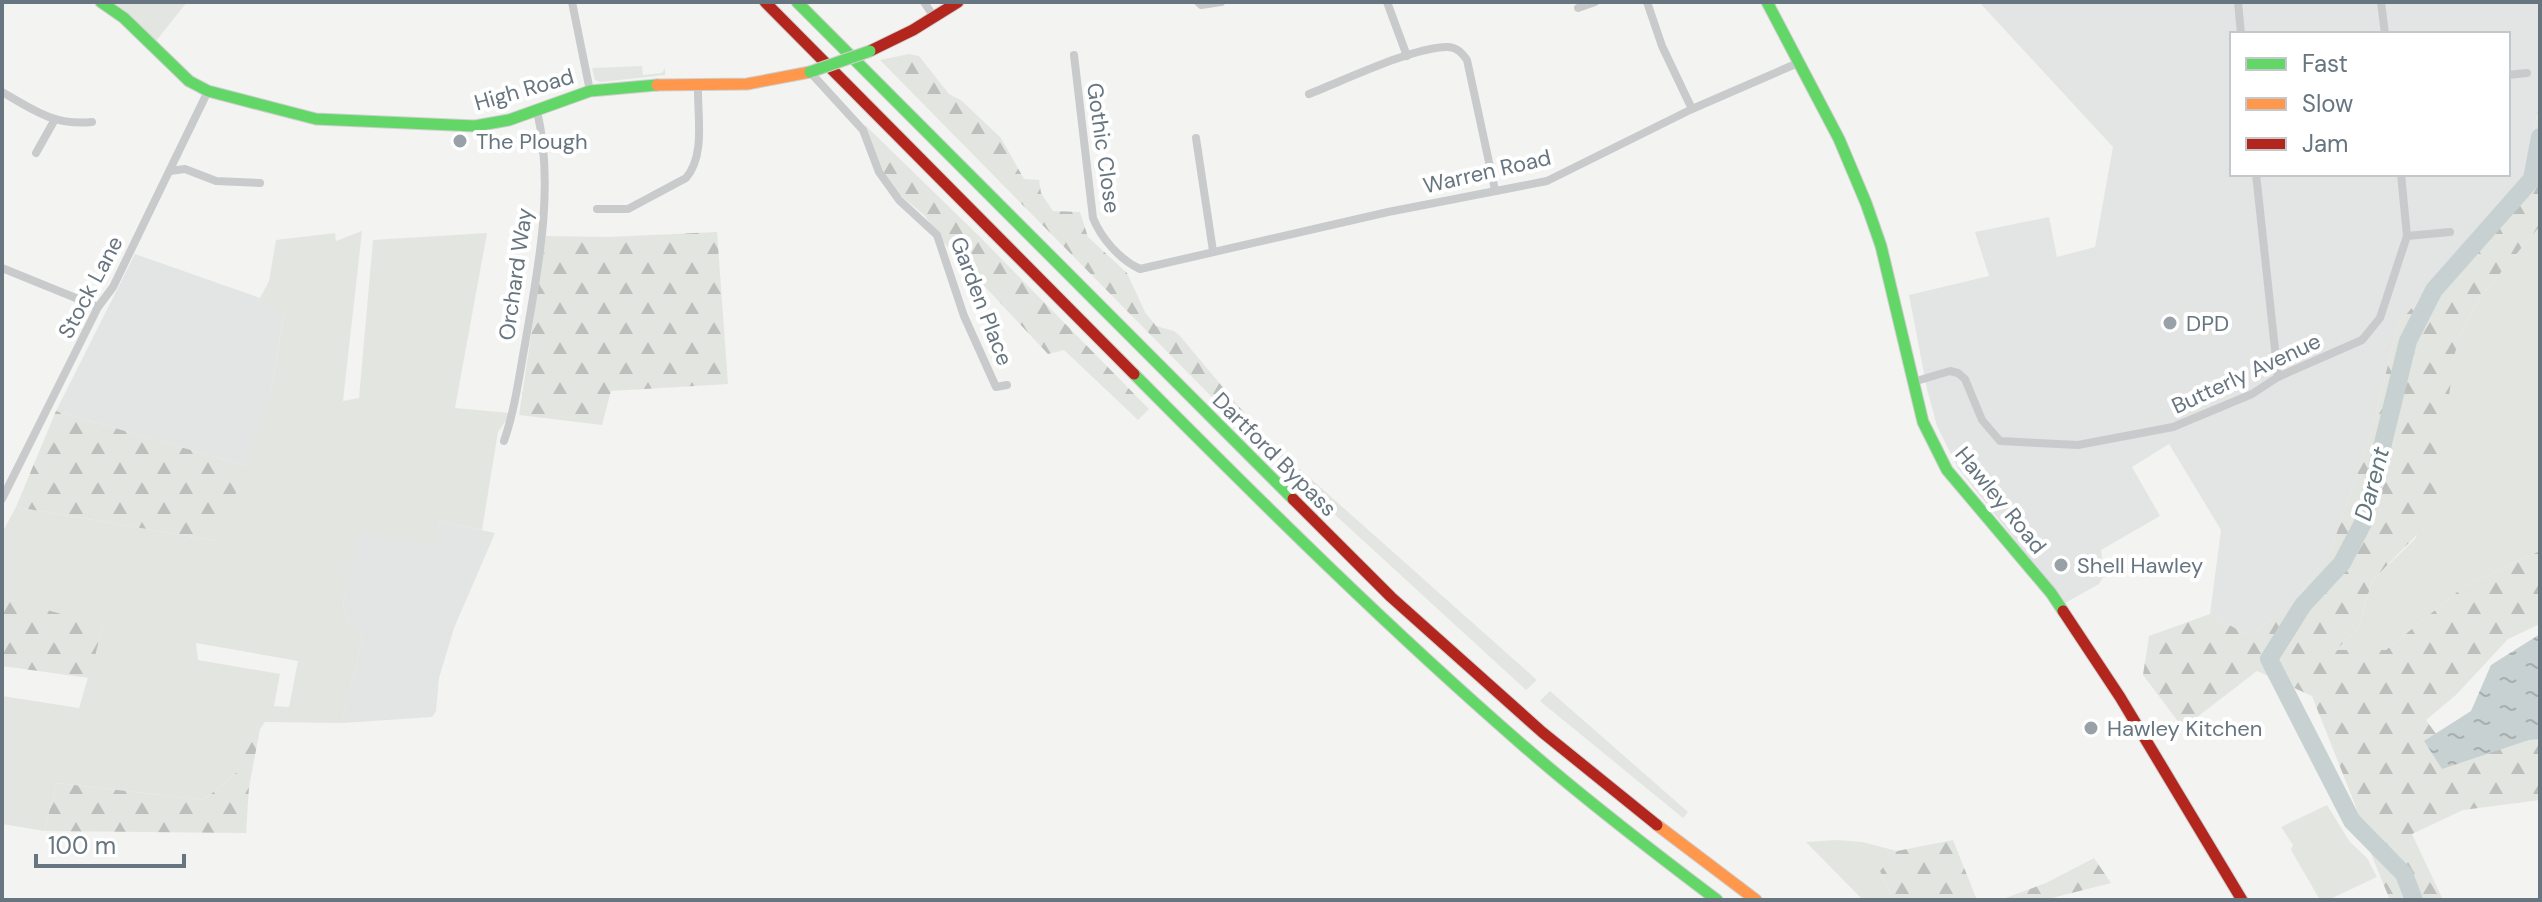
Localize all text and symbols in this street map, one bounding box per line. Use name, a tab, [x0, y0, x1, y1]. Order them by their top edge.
legend	[2230, 32, 2510, 176]
text: Fast	[2302, 48, 2348, 79]
street label: High Road	[471, 61, 577, 118]
street label: Gothic Close	[1080, 81, 1127, 215]
text: Slow	[2302, 88, 2353, 119]
place label: The Plough	[476, 127, 588, 156]
text: Jam	[2302, 128, 2348, 159]
marker: The Plough	[451, 132, 469, 150]
street label: Warren Road	[1420, 143, 1554, 200]
street label: Orchard Way	[492, 206, 539, 342]
street label: Stock Lane	[51, 231, 130, 344]
street label: Garden Place	[944, 233, 1019, 370]
place label: DPD	[2186, 309, 2229, 338]
marker: DPD	[2161, 314, 2179, 332]
street label: Butterly Avenue	[2167, 326, 2325, 421]
street label: Dartford Bypass	[1206, 386, 1343, 523]
street label: Hawley Road	[1949, 441, 2053, 560]
water label: Darent	[2347, 443, 2396, 524]
place label: Shell Hawley	[2077, 551, 2203, 580]
marker: Shell Hawley	[2052, 556, 2070, 574]
place label: Hawley Kitchen	[2107, 714, 2262, 743]
marker: Hawley Kitchen	[2082, 719, 2100, 737]
scale bar	[36, 818, 184, 868]
text: 100 m	[48, 830, 116, 861]

